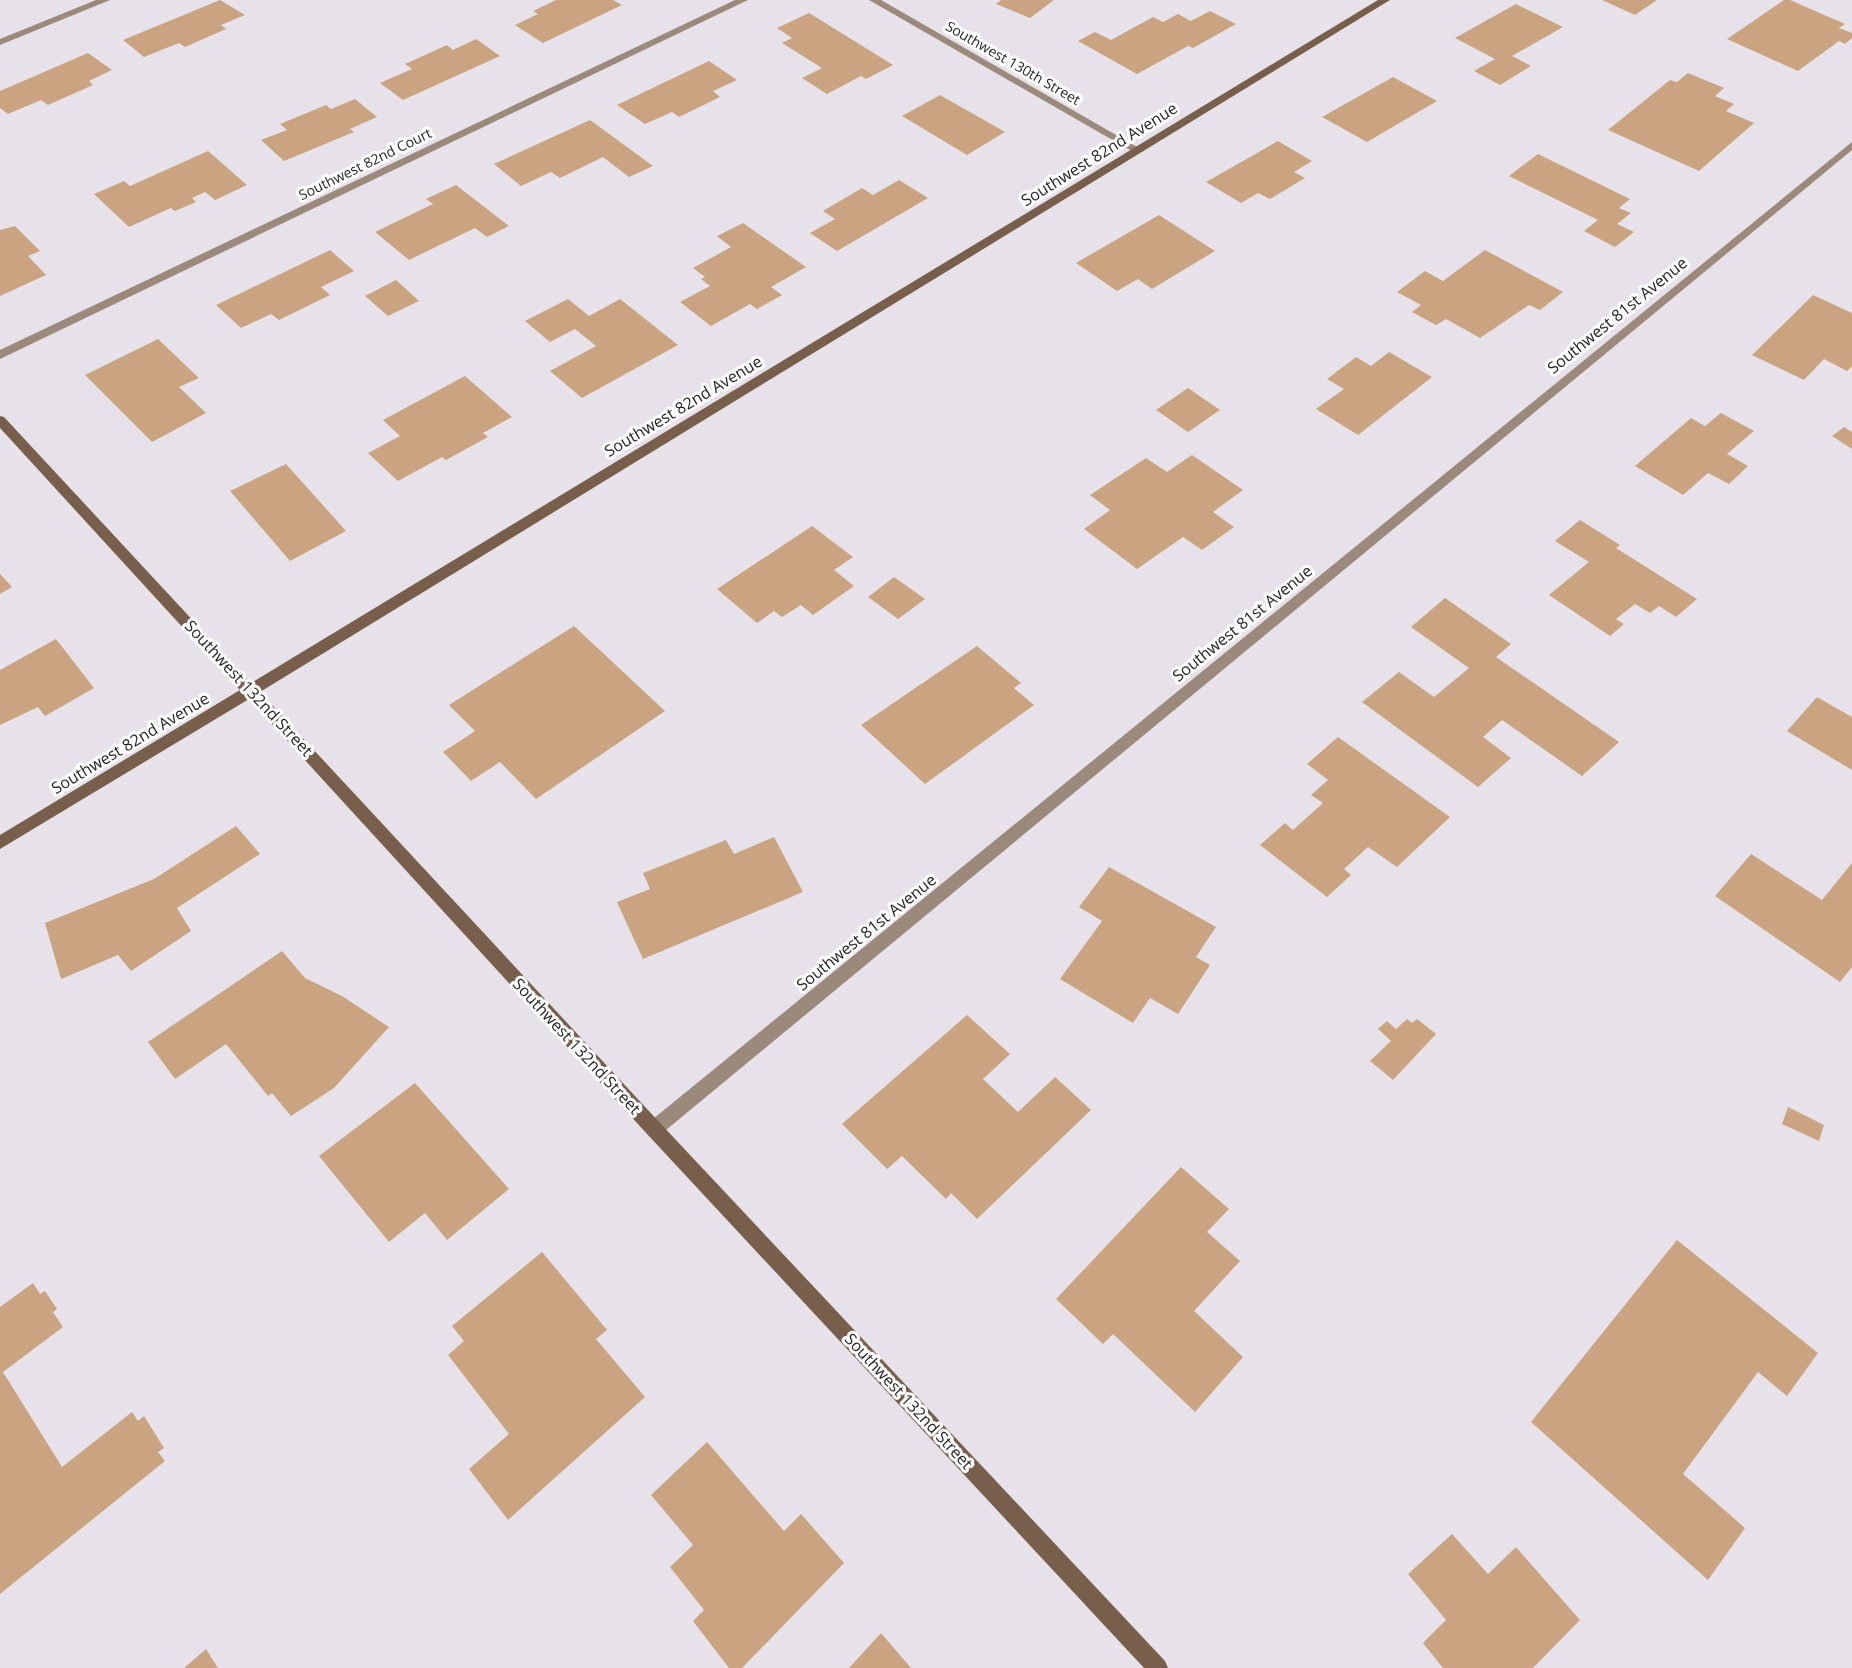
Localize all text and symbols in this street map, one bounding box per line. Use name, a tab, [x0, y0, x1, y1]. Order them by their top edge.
street label: Southwest 130th Street	[942, 16, 1084, 109]
street label: Southwest 82nd Avenue	[1017, 97, 1181, 211]
street label: Southwest 82nd Court	[295, 123, 434, 204]
street label: Southwest 81st Avenue	[1542, 252, 1692, 378]
street label: Southwest 82nd Avenue	[600, 350, 766, 462]
street label: Southwest 81st Avenue	[1167, 560, 1317, 686]
street label: Southwest 132nd Street	[180, 615, 318, 761]
street label: Southwest 82nd Avenue	[47, 687, 213, 799]
street label: Southwest 81st Avenue	[791, 869, 941, 995]
street label: Southwest 132nd Street	[508, 973, 646, 1119]
street label: Southwest 132nd Street	[840, 1328, 978, 1474]

